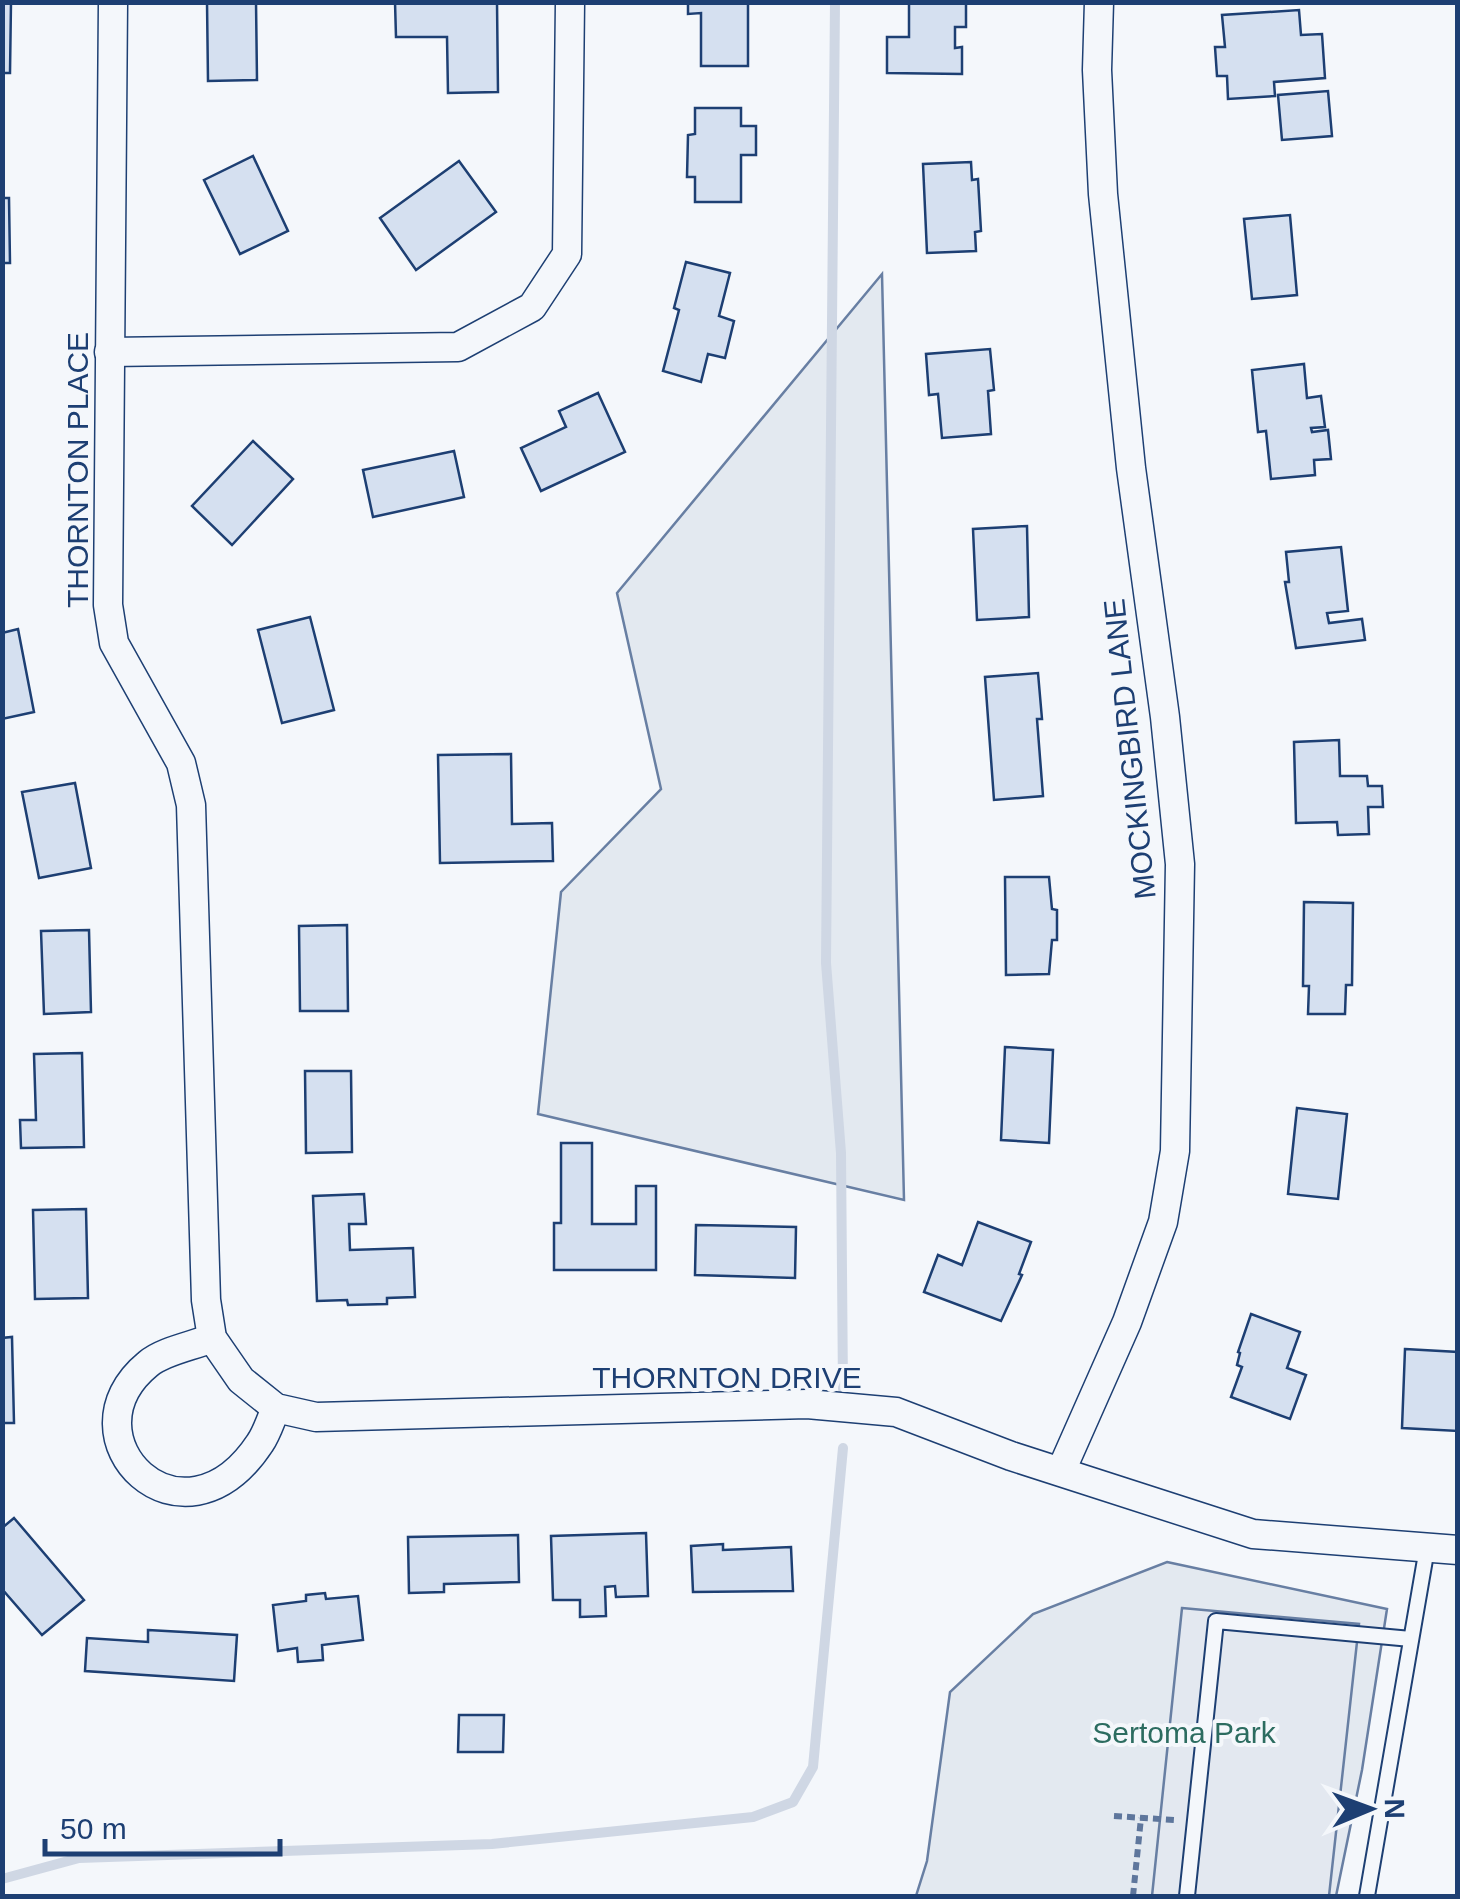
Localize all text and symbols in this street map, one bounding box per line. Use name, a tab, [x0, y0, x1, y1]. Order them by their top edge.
street label: THORNTON PLACE	[61, 332, 94, 608]
street label: MOCKINGBIRD LANE	[1097, 597, 1162, 901]
street label: THORNTON DRIVE	[592, 1361, 862, 1394]
park label: Sertoma Park	[1092, 1716, 1277, 1749]
north arrow	[1320, 1759, 1420, 1859]
scale bar	[45, 1794, 280, 1856]
text: N	[1379, 1798, 1410, 1819]
text: 50 m	[60, 1812, 127, 1845]

